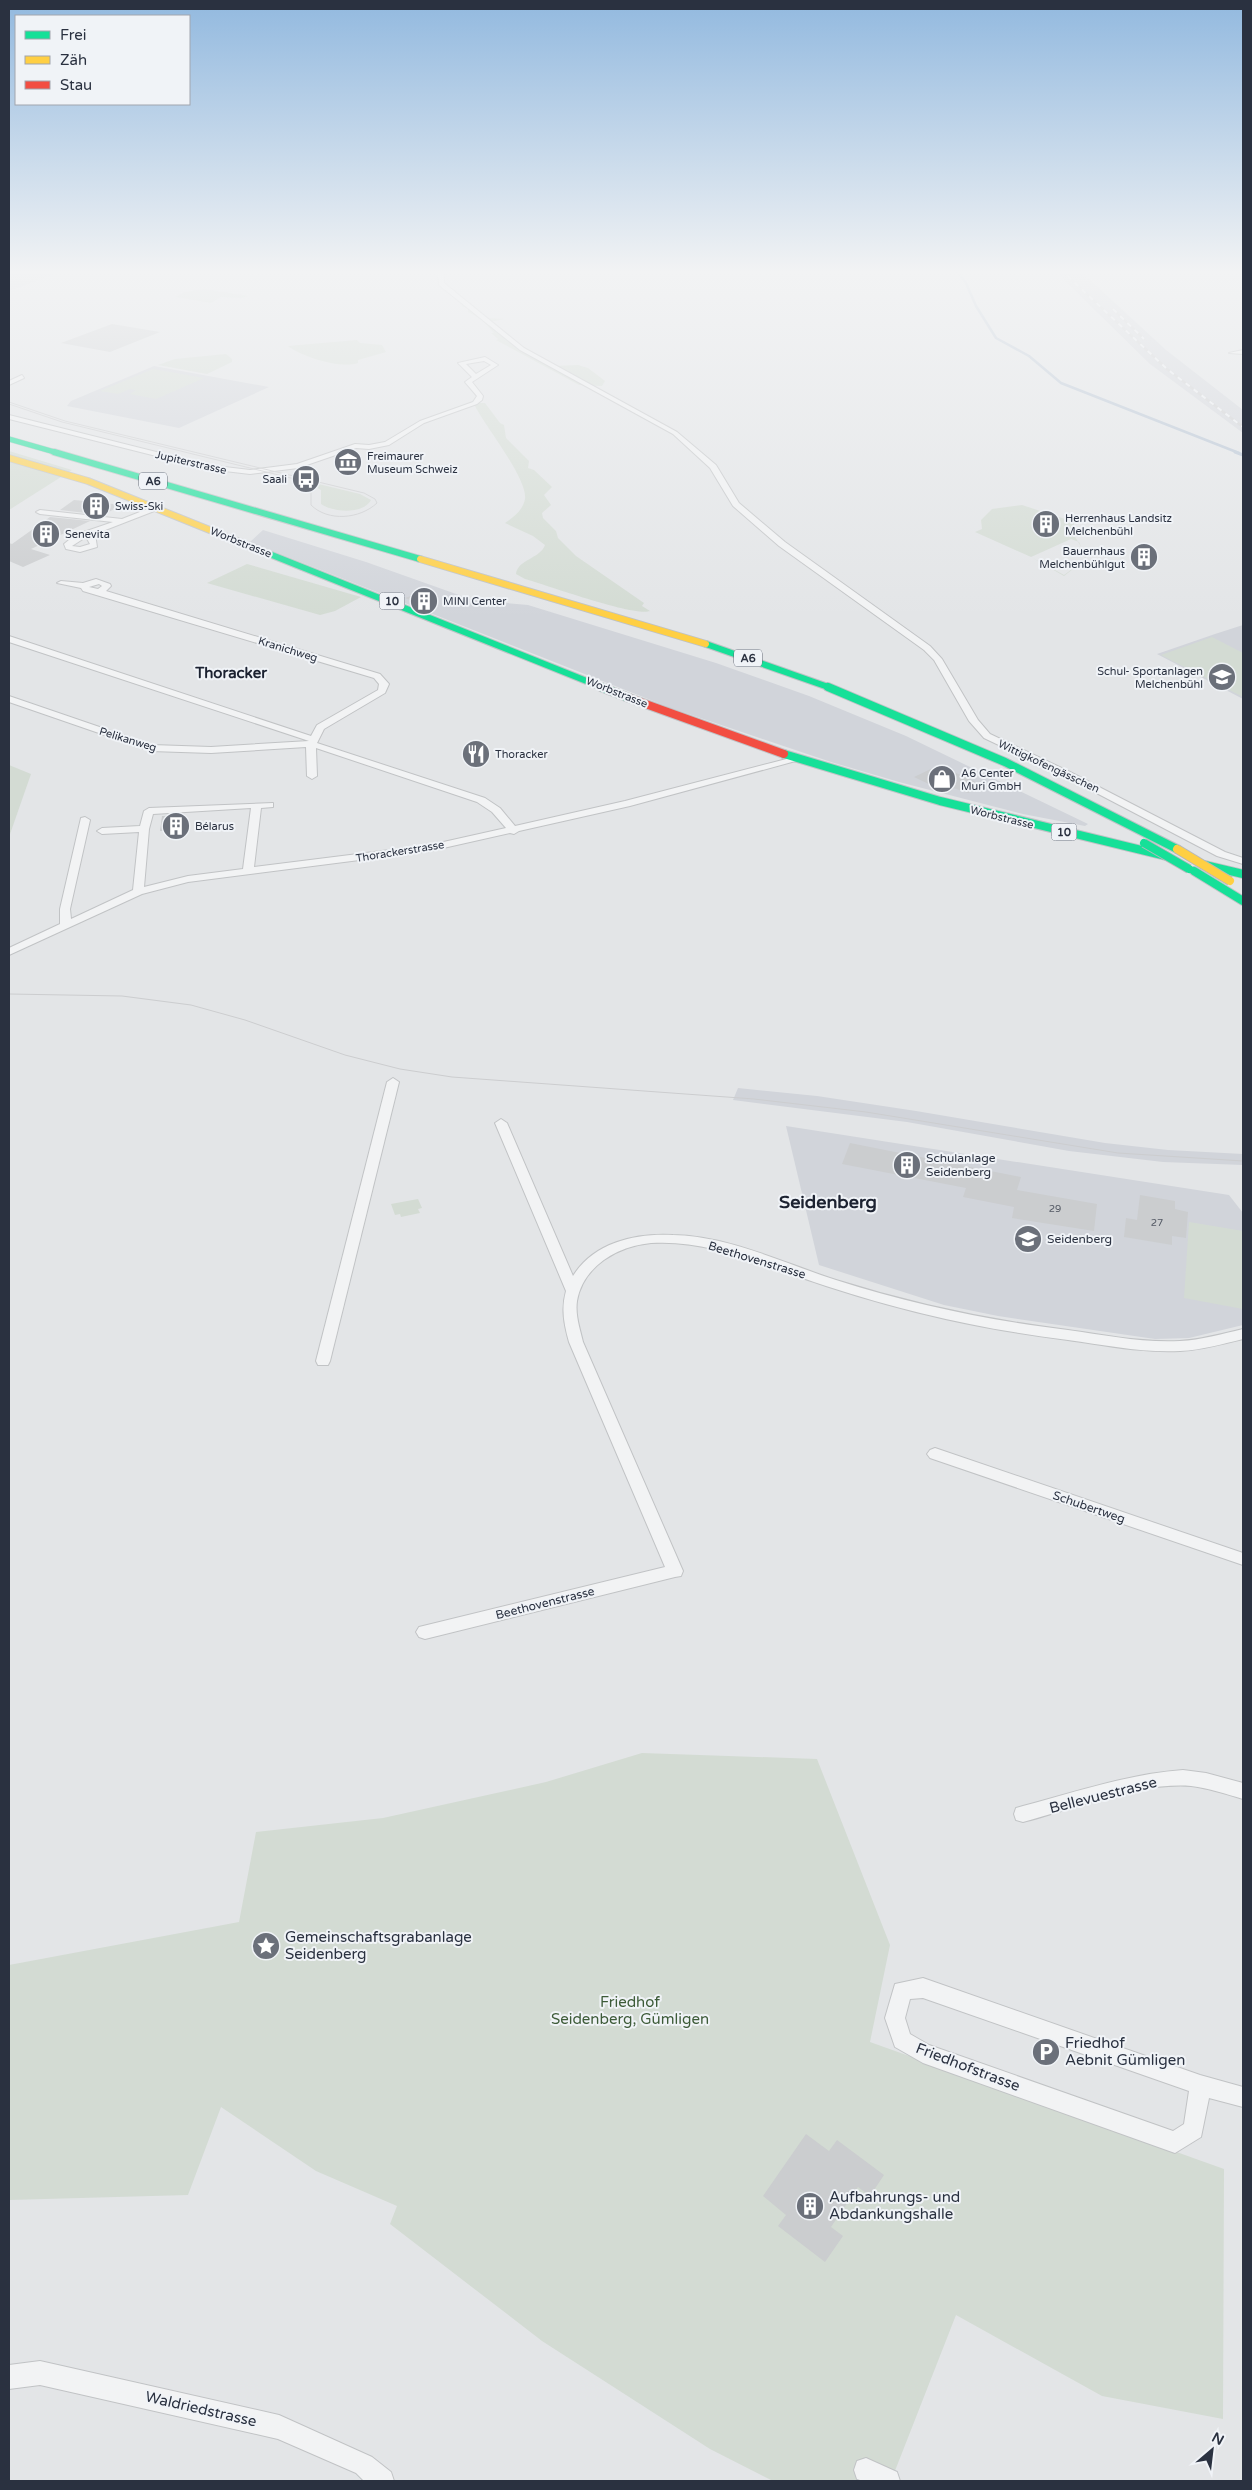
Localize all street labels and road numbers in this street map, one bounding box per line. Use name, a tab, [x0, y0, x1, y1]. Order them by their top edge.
street label: Jupiterstrasse	[154, 448, 228, 477]
road number: A6	[139, 472, 167, 490]
street label: Worbstrasse	[208, 524, 273, 561]
road number: 10	[380, 592, 404, 610]
street label: Kranichweg	[257, 634, 319, 665]
road number: A6	[734, 650, 762, 666]
street label: Worbstrasse	[584, 674, 649, 711]
street label: Pelikanweg	[98, 725, 158, 754]
street label: Wittigkofengässchen	[996, 737, 1102, 796]
street label: Worbstrasse	[969, 803, 1035, 832]
road number: 10	[1052, 824, 1076, 840]
street label: Thorackerstrasse	[355, 838, 445, 865]
street label: Beethovenstrasse	[707, 1238, 808, 1282]
street label: Schubertweg	[1051, 1488, 1127, 1526]
street label: Beethovenstrasse	[494, 1584, 596, 1622]
street label: Bellevuestrasse	[1047, 1773, 1159, 1817]
street label: Friedhofstrasse	[913, 2039, 1023, 2095]
street label: Waldriedstrasse	[144, 2387, 258, 2431]

